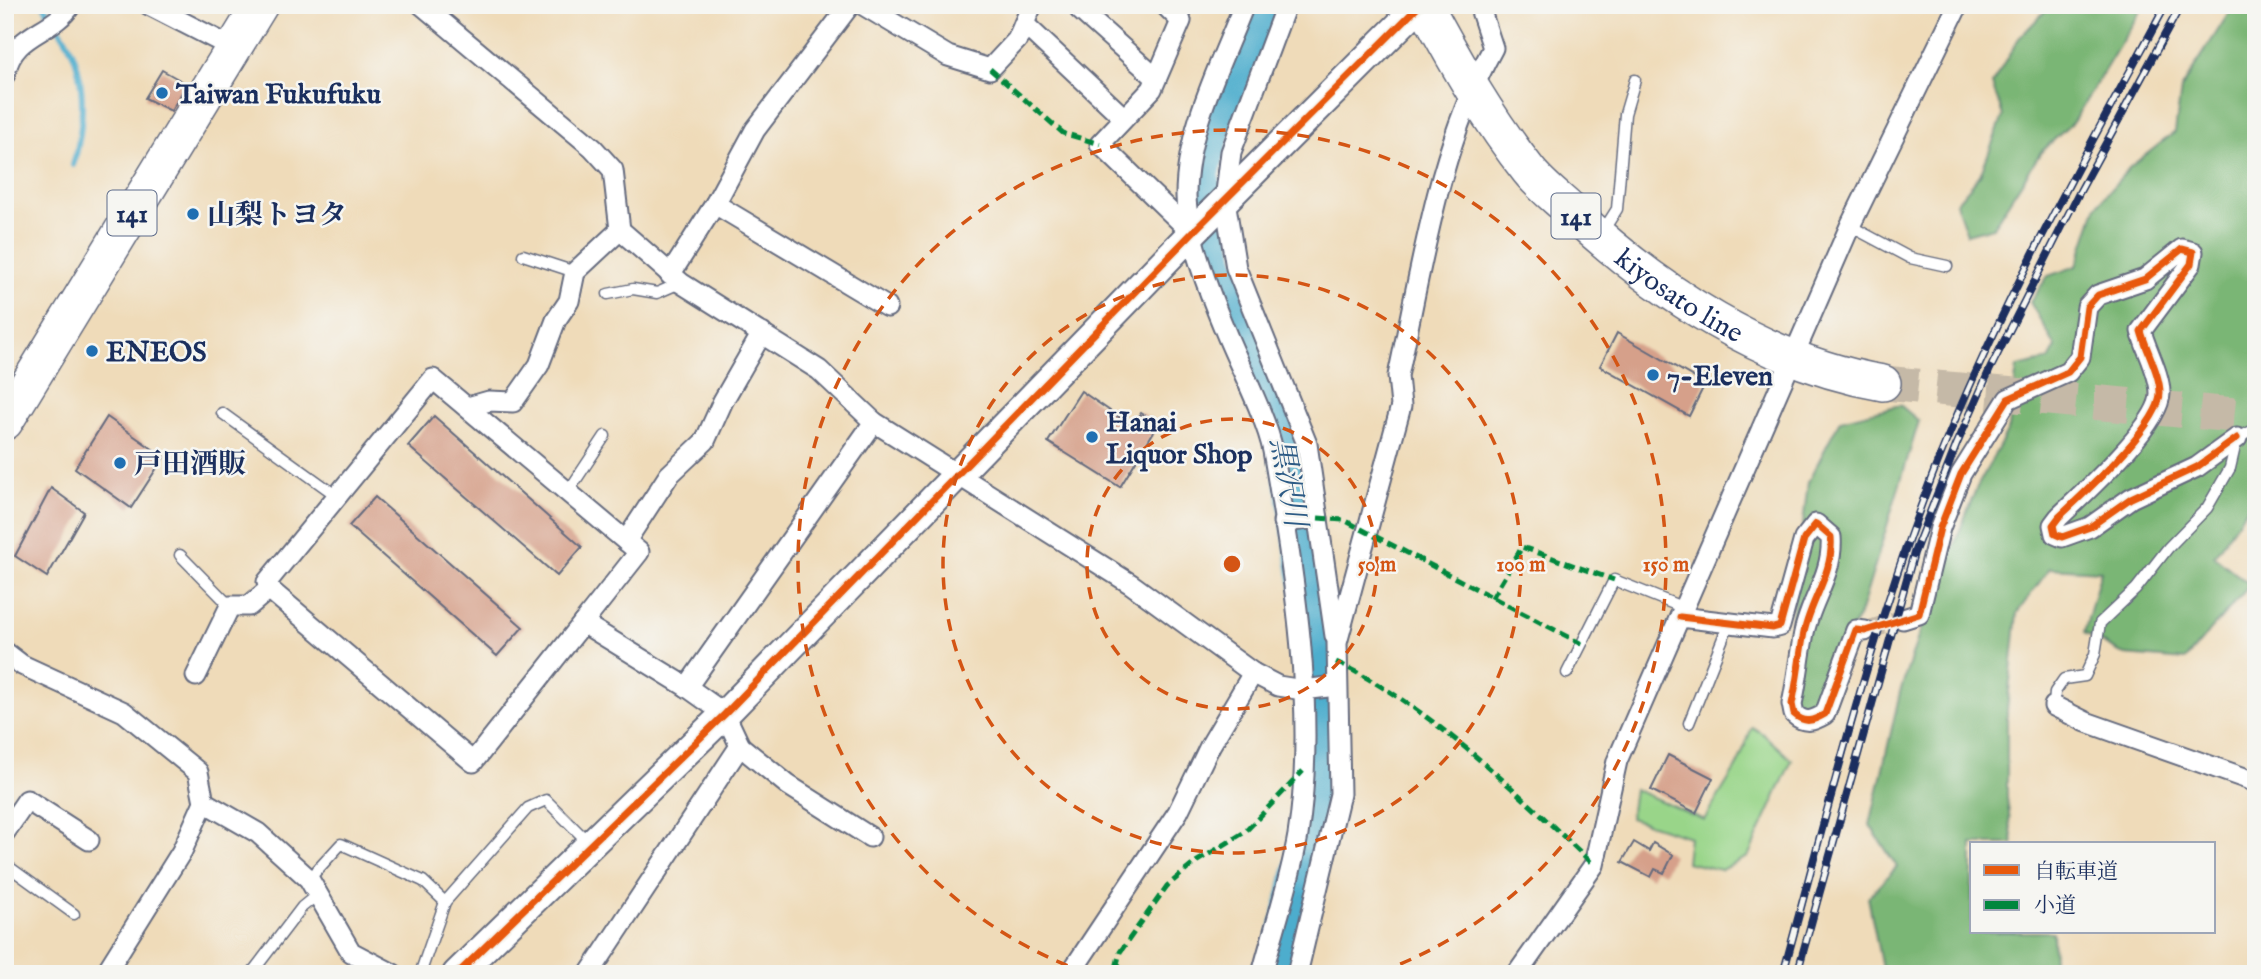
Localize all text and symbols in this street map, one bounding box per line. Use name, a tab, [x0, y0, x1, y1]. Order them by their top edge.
place label: Taiwan Fukufuku	[175, 78, 381, 113]
marker: Taiwan Fukufuku	[154, 85, 170, 101]
road number: 141	[108, 190, 156, 235]
road number: 141	[1552, 194, 1600, 238]
place label: 山梨トヨタ	[207, 199, 347, 234]
marker: 山梨トヨタ	[185, 206, 201, 222]
street label: kiyosato line	[1607, 242, 1749, 352]
place label: ENEOS	[106, 336, 207, 371]
marker: ENEOS	[84, 343, 100, 359]
place label: 7-Eleven	[1667, 360, 1773, 395]
marker: 7-Eleven	[1645, 367, 1661, 383]
place label: Hanai Liquor Shop	[1106, 406, 1252, 473]
marker: Hanai Liquor Shop	[1084, 429, 1100, 445]
water label: 黒沢川	[1261, 435, 1314, 533]
place label: 戸田酒販	[134, 448, 246, 483]
marker: 戸田酒販	[112, 455, 128, 471]
centre of rings	[1220, 552, 1244, 576]
text: 50 m	[1358, 552, 1397, 579]
text: 100 m	[1496, 552, 1546, 579]
text: 150 m	[1643, 552, 1690, 579]
legend	[1970, 842, 2216, 934]
text: 自転車道	[2034, 859, 2118, 886]
text: 小道	[2034, 893, 2076, 920]

